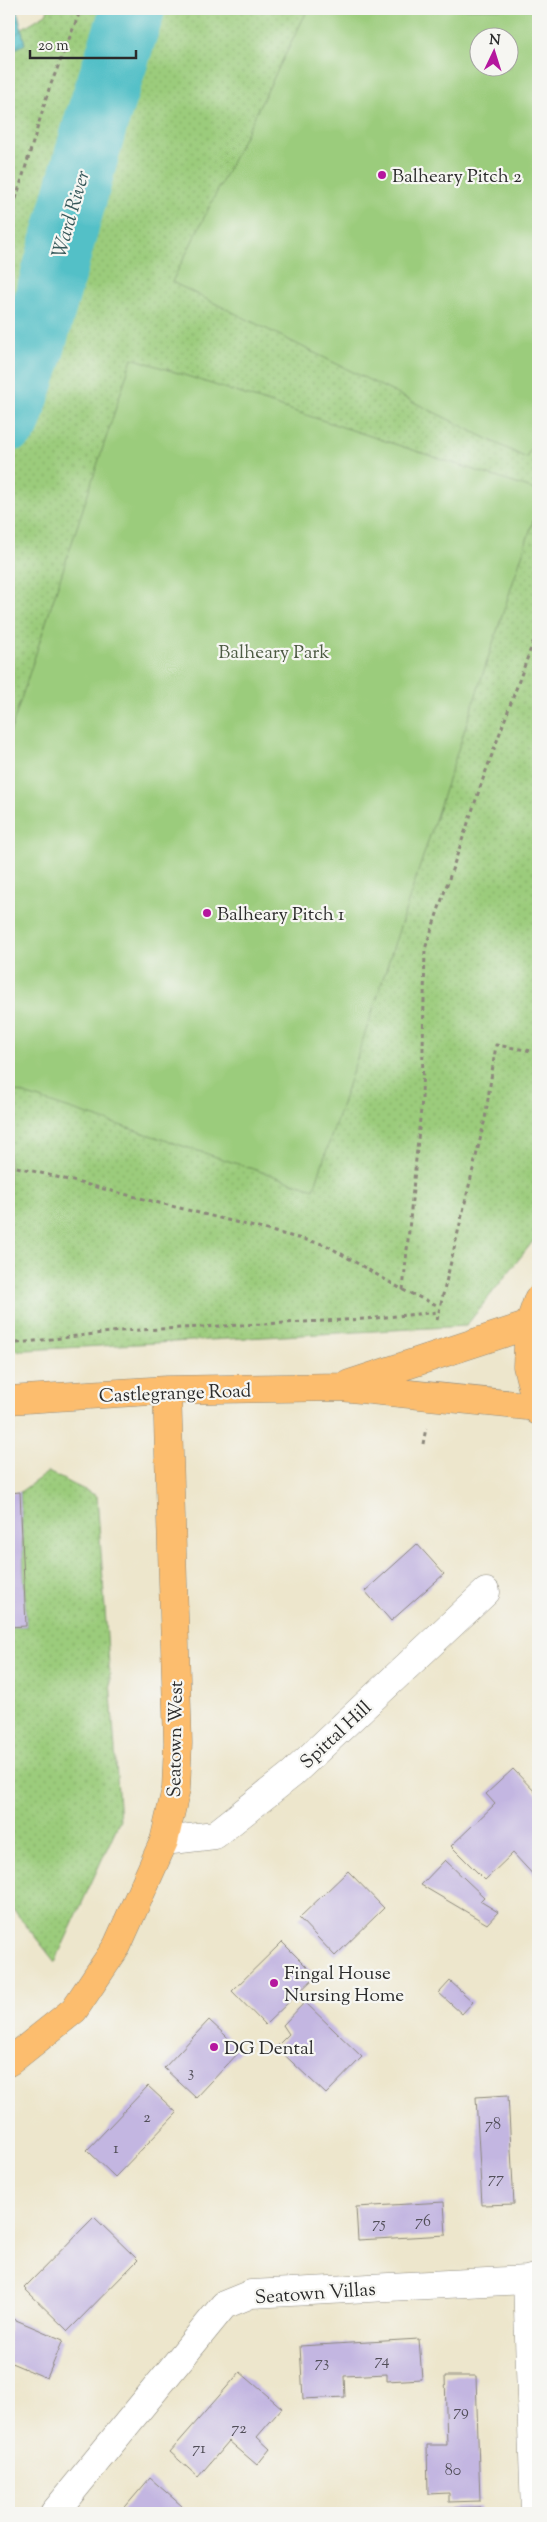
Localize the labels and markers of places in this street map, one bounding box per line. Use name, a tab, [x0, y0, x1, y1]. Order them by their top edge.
place label: Balheary Pitch 2	[392, 164, 522, 191]
marker: Balheary Pitch 2	[376, 169, 388, 181]
place label: Balheary Pitch 1	[217, 902, 345, 929]
marker: Balheary Pitch 1	[201, 907, 213, 919]
place label: Fingal House Nursing Home	[284, 1961, 404, 2010]
marker: Fingal House Nursing Home	[268, 1977, 280, 1989]
place label: DG Dental	[224, 2036, 314, 2063]
marker: DG Dental	[208, 2041, 220, 2053]

